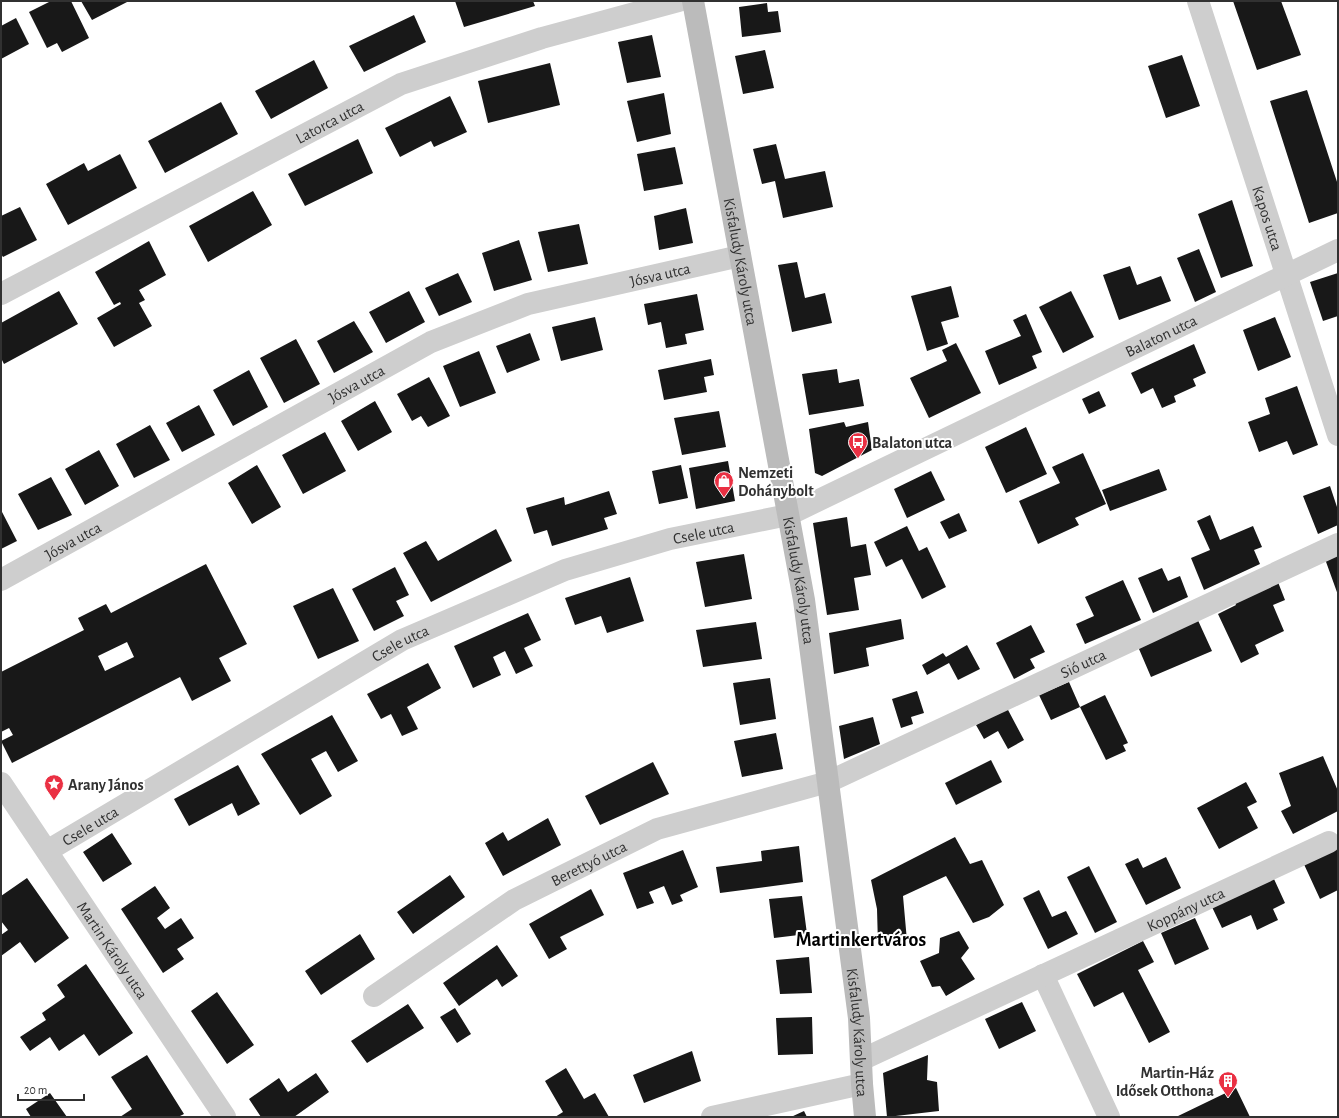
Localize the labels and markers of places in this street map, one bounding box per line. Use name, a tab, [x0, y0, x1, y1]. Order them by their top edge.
bus stop icon: Balaton utca	[847, 431, 869, 459]
place label: Balaton utca	[872, 435, 952, 451]
place label: Nemzeti Dohánybolt	[738, 465, 814, 500]
shop icon: Nemzeti Dohánybolt	[713, 470, 735, 498]
place icon: Arany János	[43, 773, 65, 801]
place label: Arany János	[68, 777, 144, 794]
place label: Martin-Ház Idősek Otthona	[1116, 1065, 1214, 1099]
building icon: Martin-Ház Idősek Otthona	[1217, 1070, 1239, 1098]

